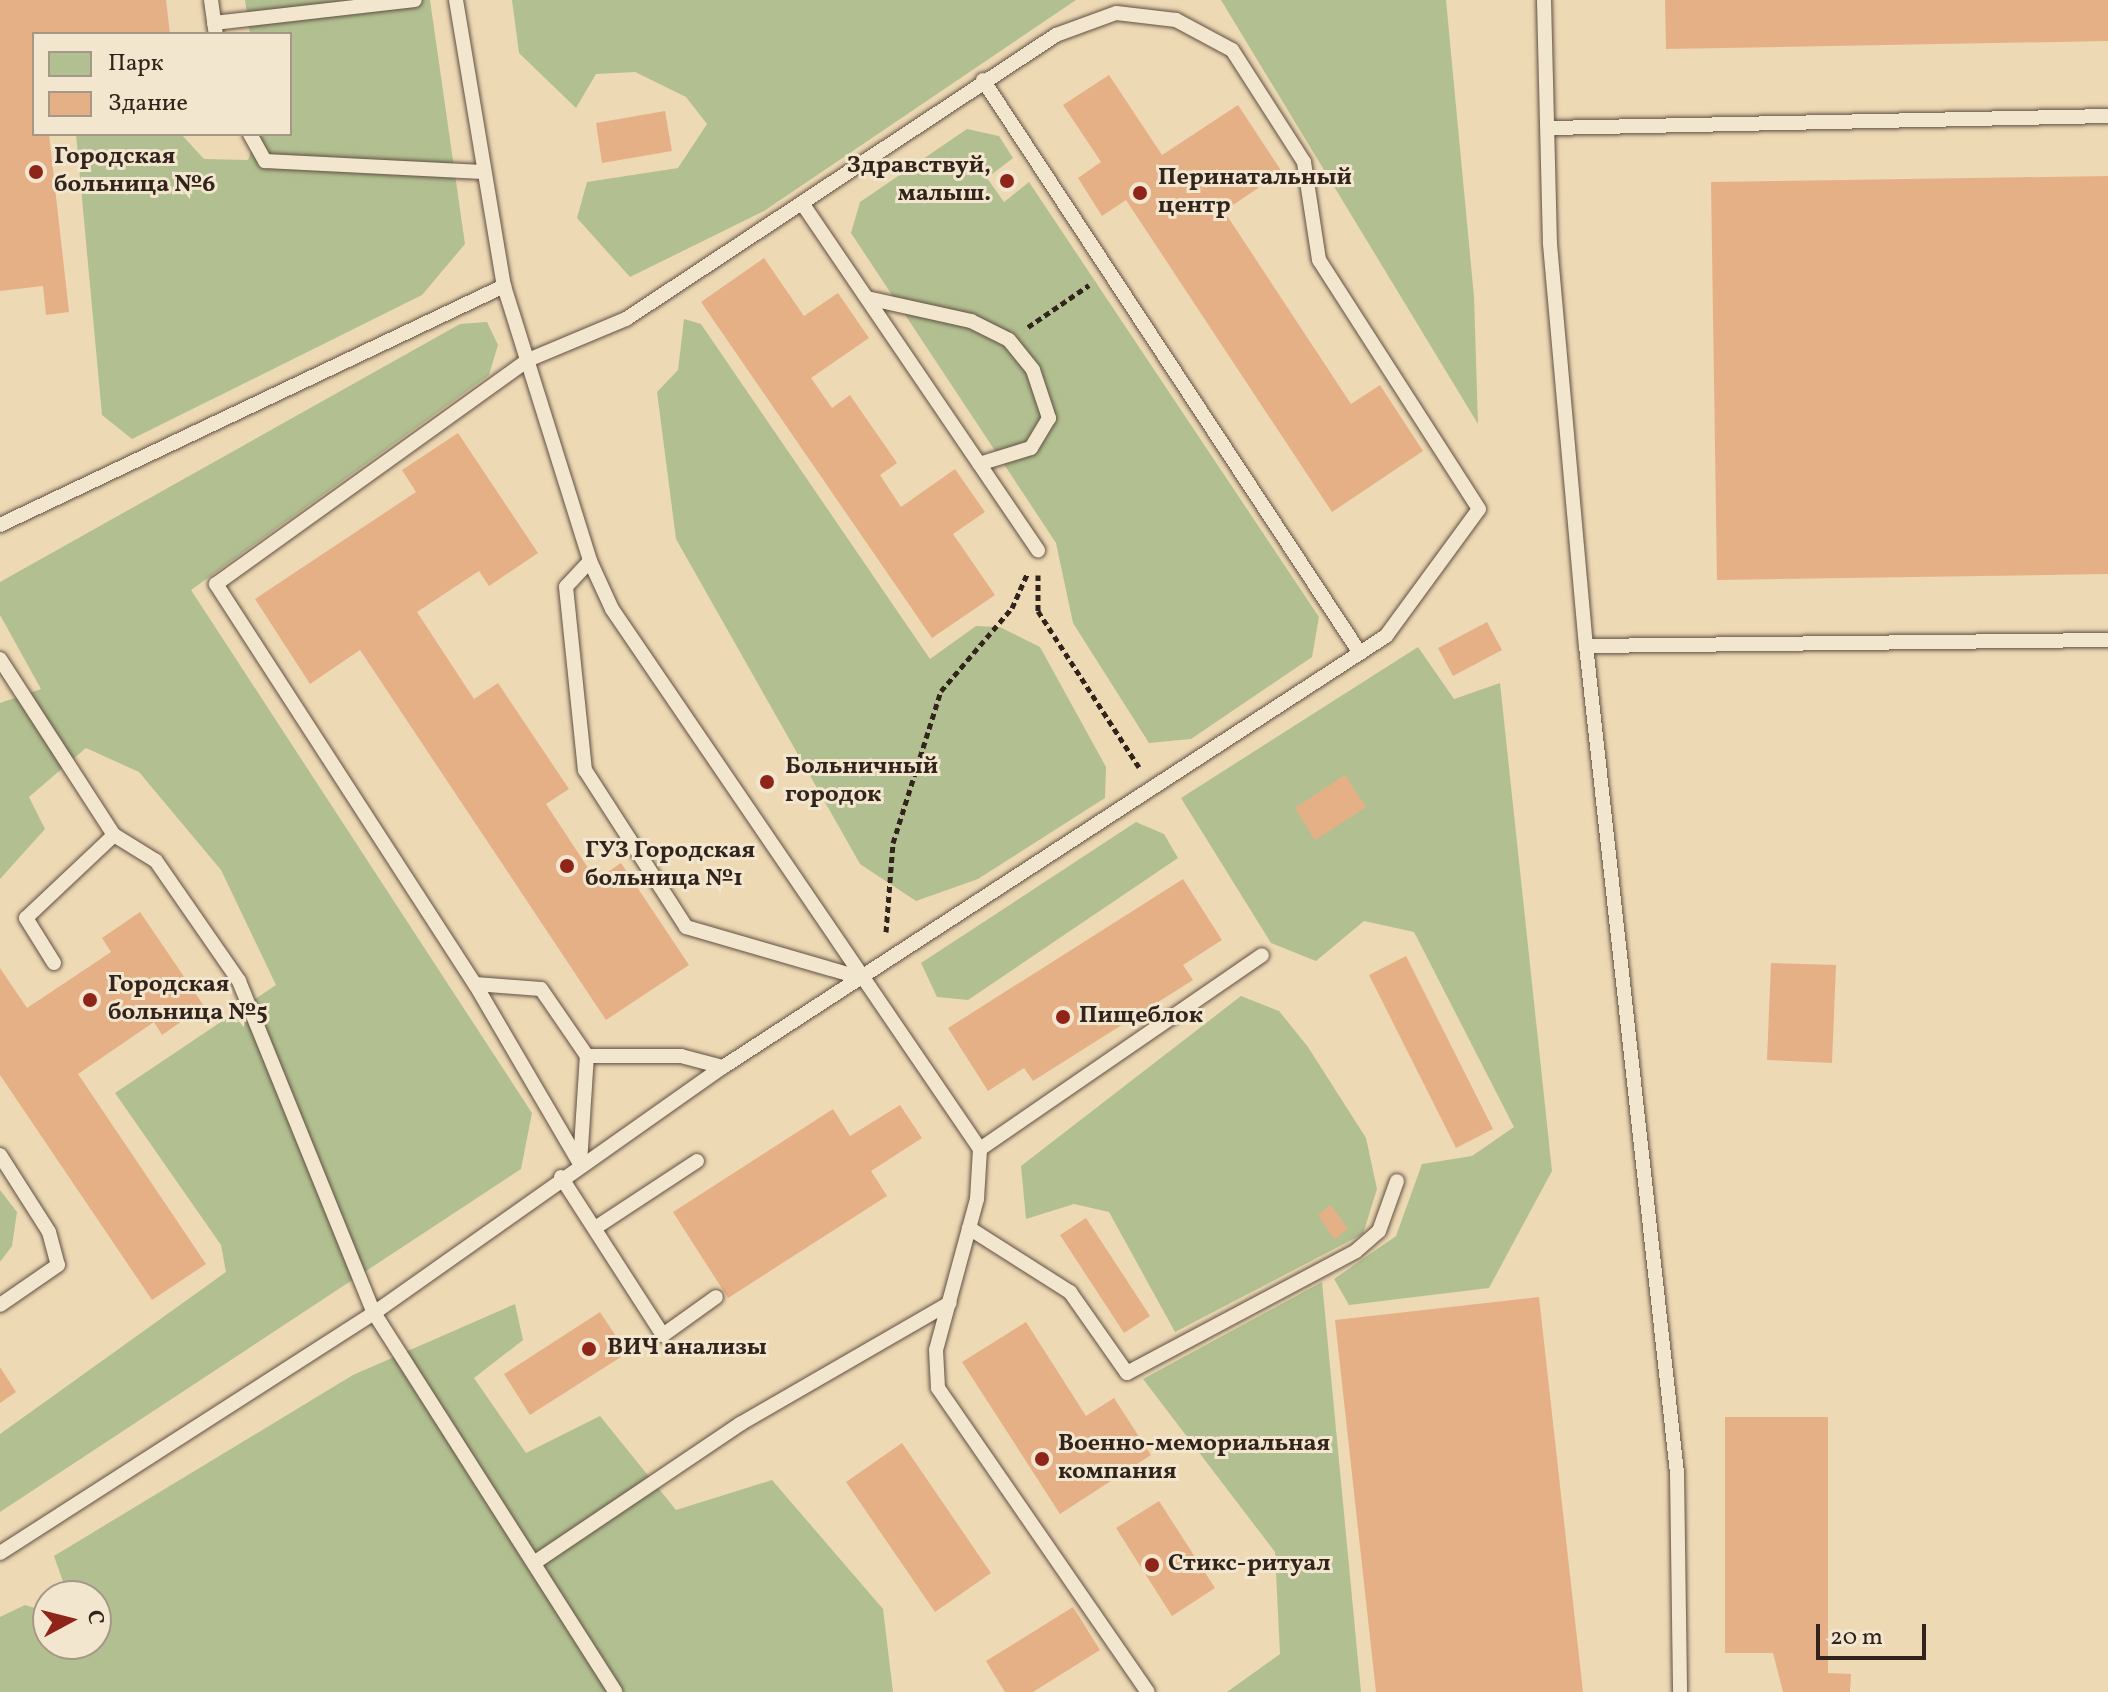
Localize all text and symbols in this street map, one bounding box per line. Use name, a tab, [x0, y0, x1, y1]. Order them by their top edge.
legend	[32, 32, 292, 136]
text: Парк	[108, 47, 164, 81]
text: Здание	[108, 87, 188, 121]
place label: Городская больница №6	[54, 144, 215, 200]
place label: Здравствуй, малыш.	[847, 153, 991, 209]
marker: Городская больница №6	[25, 161, 47, 183]
place label: Перинатальный центр	[1158, 165, 1352, 221]
marker: Здравствуй, малыш.	[998, 172, 1016, 190]
marker: Перинатальный центр	[1129, 182, 1151, 204]
place label: Больничный городок	[785, 754, 938, 810]
marker: Больничный городок	[756, 771, 778, 793]
place label: ГУЗ Городская больница №1	[585, 838, 755, 894]
marker: ГУЗ Городская больница №1	[556, 855, 578, 877]
place label: Городская больница №5	[108, 972, 268, 1028]
marker: Городская больница №5	[79, 989, 101, 1011]
place label: Пищеблок	[1079, 1003, 1203, 1031]
marker: Пищеблок	[1054, 1008, 1072, 1026]
place label: ВИЧ анализы	[607, 1335, 767, 1363]
marker: ВИЧ анализы	[578, 1338, 600, 1360]
place label: Военно-мемориальная компания	[1058, 1431, 1330, 1487]
marker: Военно-мемориальная компания	[1033, 1450, 1051, 1468]
place label: Стикс-ритуал	[1168, 1551, 1330, 1579]
marker: Стикс-ритуал	[1143, 1556, 1161, 1574]
north arrow	[32, 1580, 112, 1660]
text: С	[78, 1608, 111, 1626]
scale bar	[1820, 1608, 1930, 1658]
text: 20 m	[1830, 1621, 1883, 1655]

